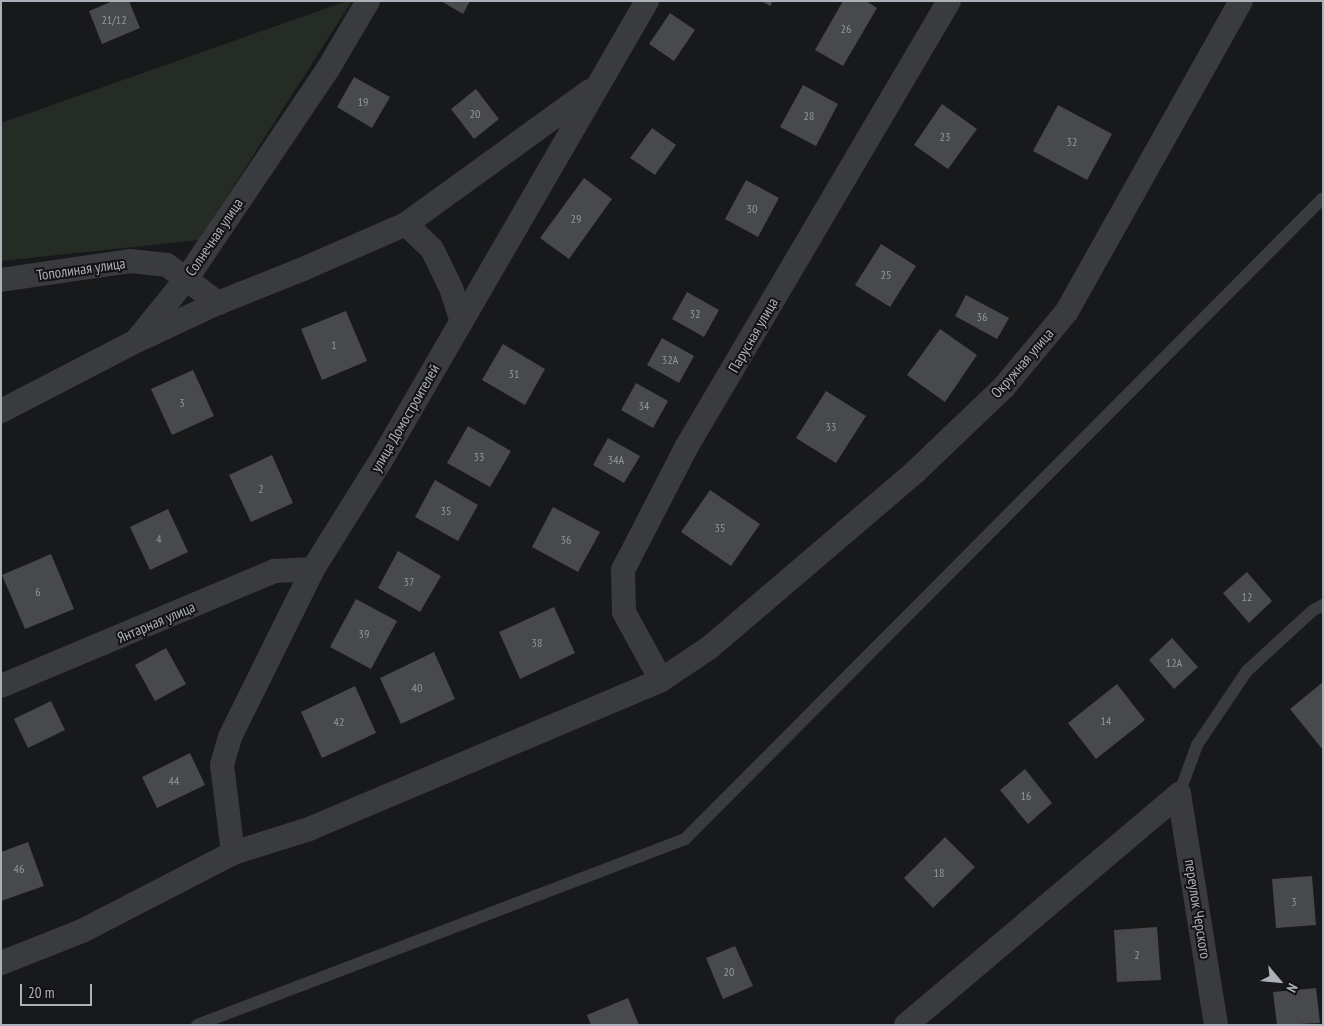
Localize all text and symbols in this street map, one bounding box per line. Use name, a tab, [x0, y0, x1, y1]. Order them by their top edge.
house number: 21/12	[101, 13, 127, 27]
house number: 26	[841, 22, 851, 36]
house number: 19	[358, 95, 368, 109]
house number: 20	[470, 107, 480, 121]
house number: 28	[804, 109, 814, 123]
house number: 23	[940, 130, 950, 144]
house number: 32	[1067, 135, 1077, 149]
street label: Солнечная улица	[181, 195, 247, 279]
house number: 30	[747, 202, 757, 216]
house number: 29	[571, 212, 581, 226]
street label: Тополиная улица	[35, 254, 127, 284]
house number: 25	[881, 268, 891, 282]
street label: Парусная улица	[724, 294, 782, 376]
house number: 32	[690, 307, 700, 321]
house number: 36	[977, 310, 987, 324]
street label: Окружная улица	[987, 325, 1057, 401]
house number: 1	[331, 338, 337, 352]
house number: 32А	[662, 353, 678, 367]
street label: улица Домостроителей	[367, 361, 443, 475]
house number: 31	[509, 367, 519, 381]
house number: 3	[179, 396, 185, 410]
house number: 34	[639, 399, 649, 413]
house number: 33	[826, 420, 836, 434]
house number: 33	[474, 450, 484, 464]
house number: 34А	[608, 453, 624, 467]
house number: 2	[258, 482, 264, 496]
house number: 35	[441, 504, 451, 518]
house number: 35	[715, 521, 725, 535]
house number: 4	[156, 532, 162, 546]
house number: 36	[561, 533, 571, 547]
house number: 37	[404, 575, 414, 589]
house number: 6	[35, 585, 41, 599]
house number: 12	[1242, 590, 1252, 604]
street label: Янтарная улица	[114, 597, 198, 647]
house number: 39	[359, 627, 369, 641]
house number: 38	[532, 636, 542, 650]
house number: 12А	[1166, 656, 1182, 670]
house number: 40	[412, 681, 422, 695]
house number: 14	[1101, 714, 1111, 728]
house number: 42	[334, 715, 344, 729]
house number: 44	[169, 774, 179, 788]
house number: 16	[1021, 789, 1031, 803]
street label: переулок Черского	[1181, 858, 1215, 960]
house number: 46	[14, 862, 24, 876]
house number: 18	[934, 866, 944, 880]
house number: 3	[1291, 895, 1297, 909]
house number: 2	[1134, 948, 1140, 962]
north arrow	[1254, 956, 1304, 1006]
house number: 20	[724, 965, 734, 979]
scale bar	[22, 974, 95, 1006]
text: N	[1283, 980, 1302, 996]
text: 20 m	[28, 983, 54, 1002]

